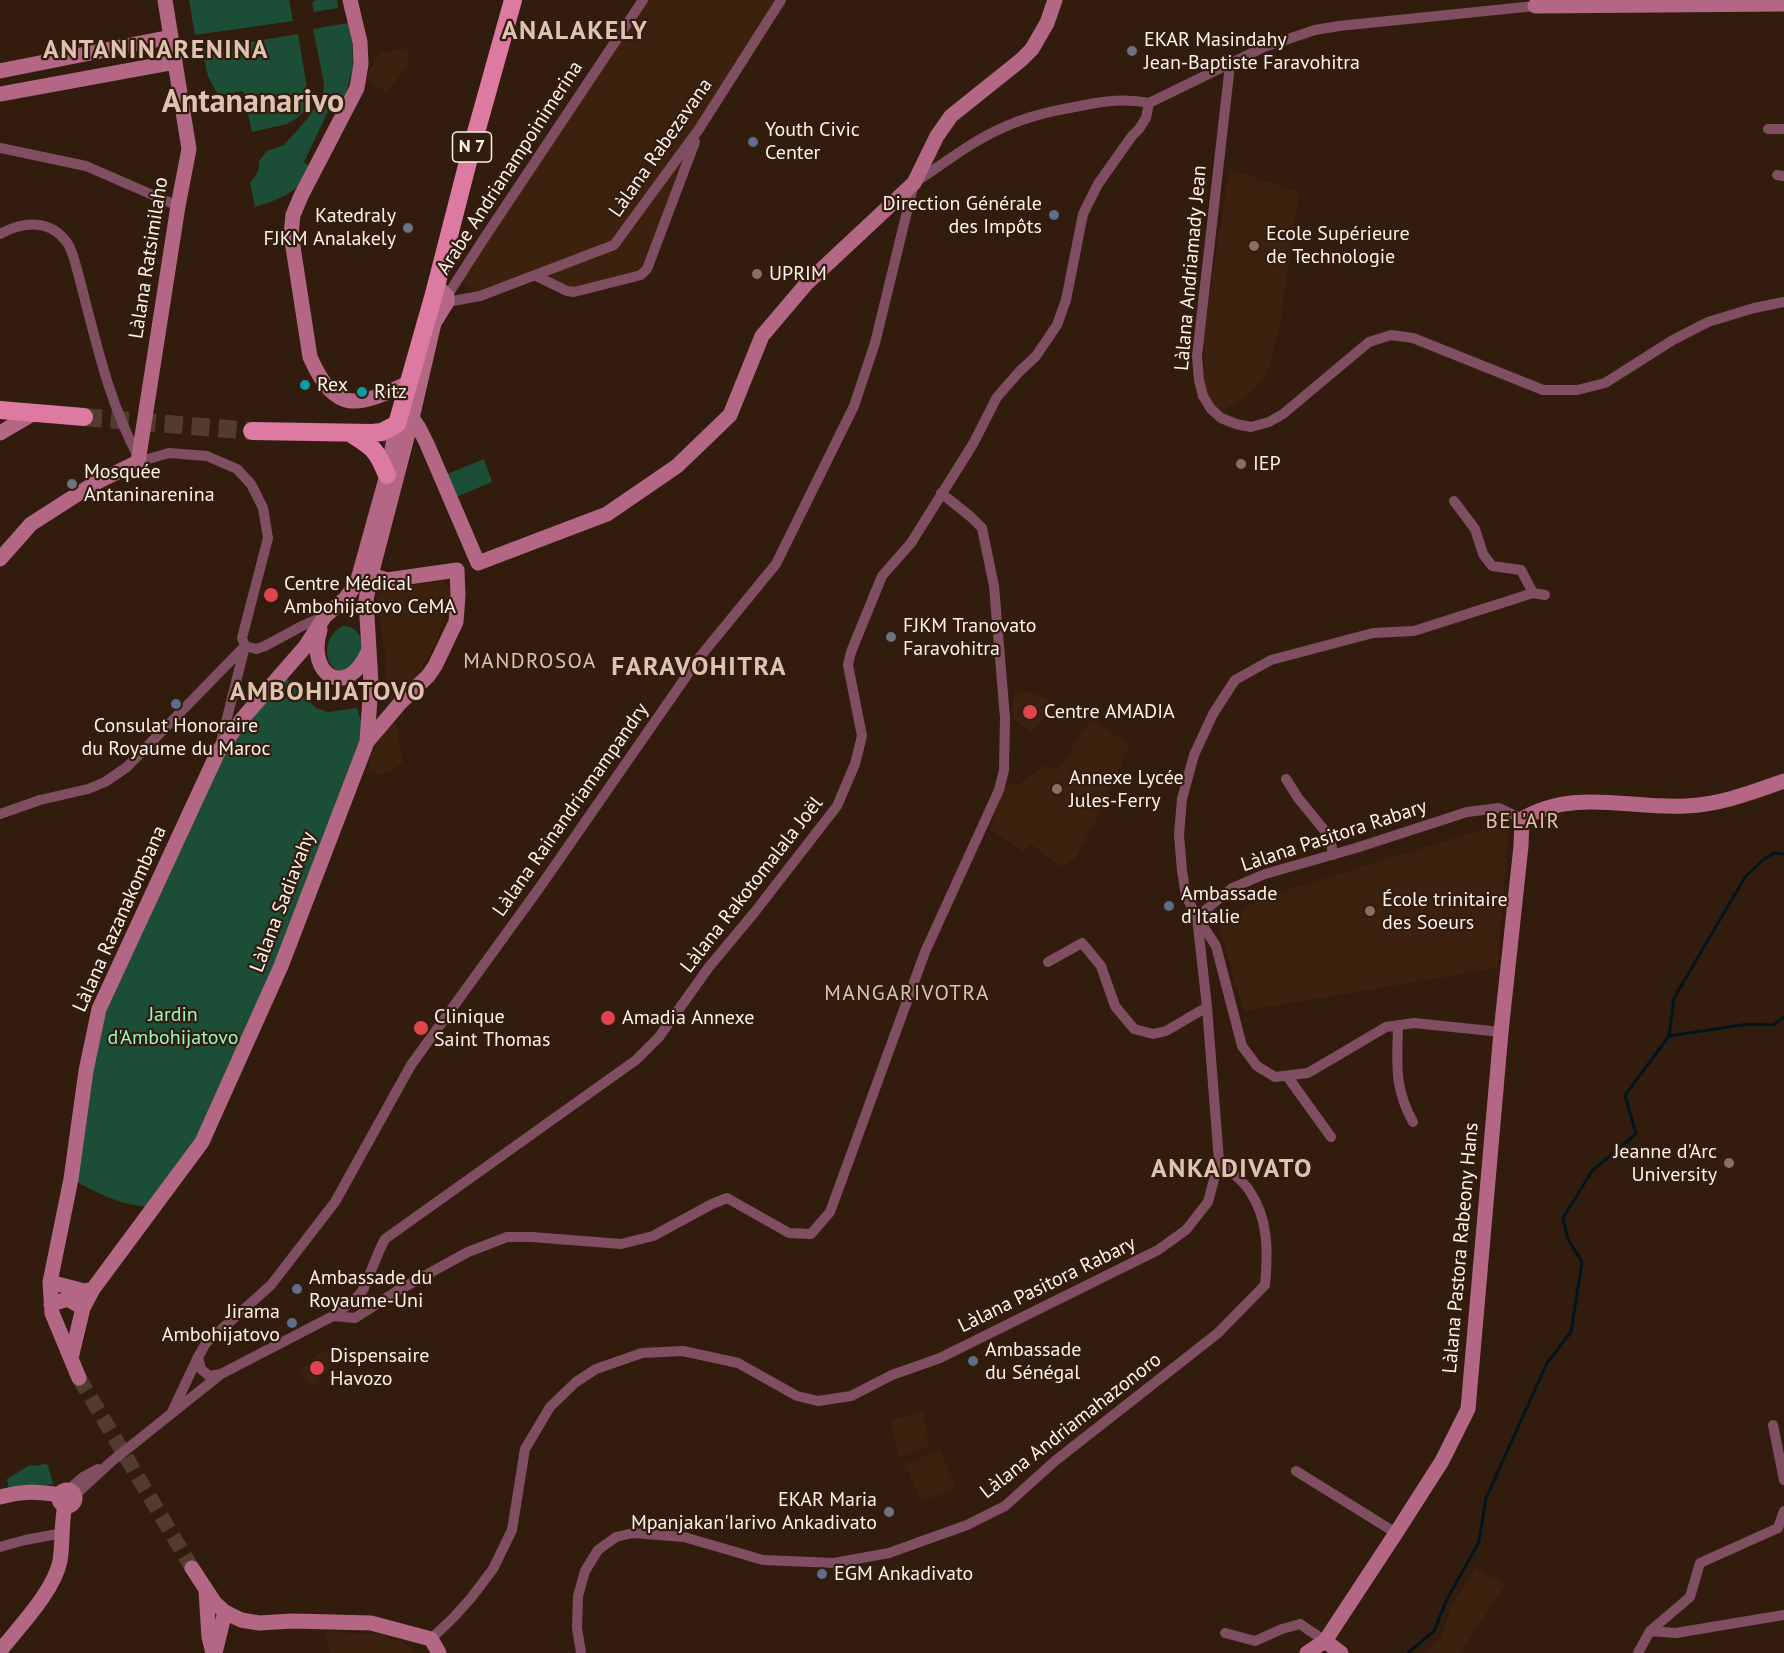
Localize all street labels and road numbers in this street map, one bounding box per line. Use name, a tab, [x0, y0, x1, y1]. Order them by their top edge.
street label: Arabe Andrianampoinimerina	[432, 57, 588, 279]
street label: Làlana Rabezavana	[604, 74, 718, 222]
road number: N 7	[452, 132, 492, 162]
street label: Làlana Andriamady Jean	[1170, 164, 1212, 372]
street label: Làlana Ratsimilaho	[124, 175, 174, 341]
street label: Làlana Rainandriamampandry	[488, 699, 654, 921]
street label: Làlana Rakotomalala Joël	[676, 792, 828, 978]
street label: Làlana Pasitora Rabary	[1238, 795, 1430, 877]
street label: Làlana Razanakombana	[68, 822, 172, 1016]
street label: Làlana Sadiavahy	[245, 828, 321, 976]
street label: Làlana Pastora Rabeony Hans	[1438, 1122, 1484, 1374]
street label: Làlana Pasitora Rabary	[954, 1232, 1140, 1338]
street label: Làlana Andriamahazonoro	[976, 1348, 1166, 1504]

